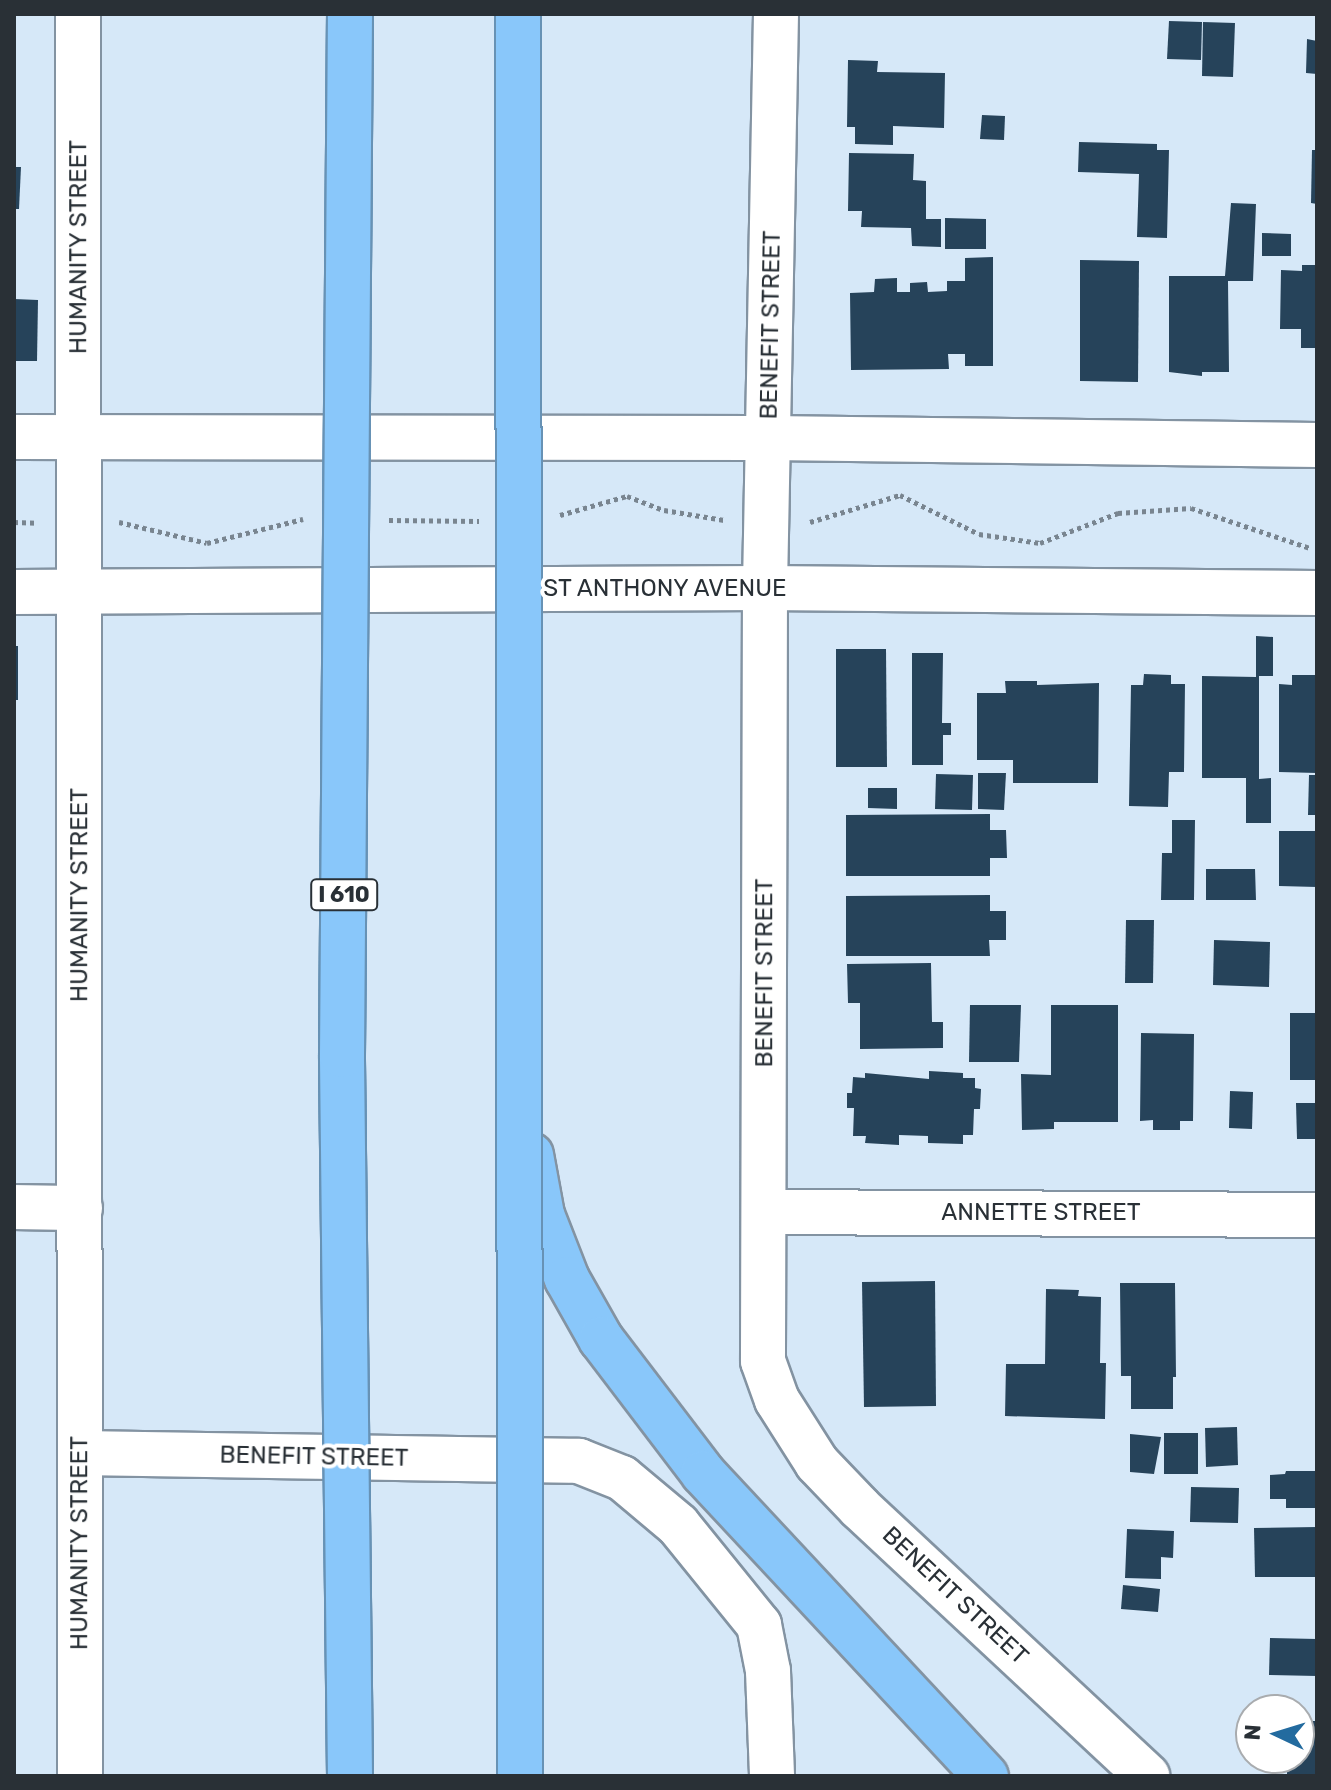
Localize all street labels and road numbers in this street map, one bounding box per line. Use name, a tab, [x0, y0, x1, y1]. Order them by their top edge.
street label: HUMANITY STREET	[65, 140, 93, 354]
street label: BENEFIT STREET	[755, 230, 787, 420]
street label: ST ANTHONY AVENUE	[542, 575, 788, 603]
street label: HUMANITY STREET	[66, 788, 94, 1002]
road number: I 610	[310, 877, 378, 913]
street label: BENEFIT STREET	[751, 878, 779, 1068]
street label: ANNETTE STREET	[941, 1199, 1141, 1227]
street label: HUMANITY STREET	[66, 1436, 94, 1650]
street label: BENEFIT STREET	[219, 1441, 409, 1473]
street label: BENEFIT STREET	[876, 1521, 1034, 1671]

